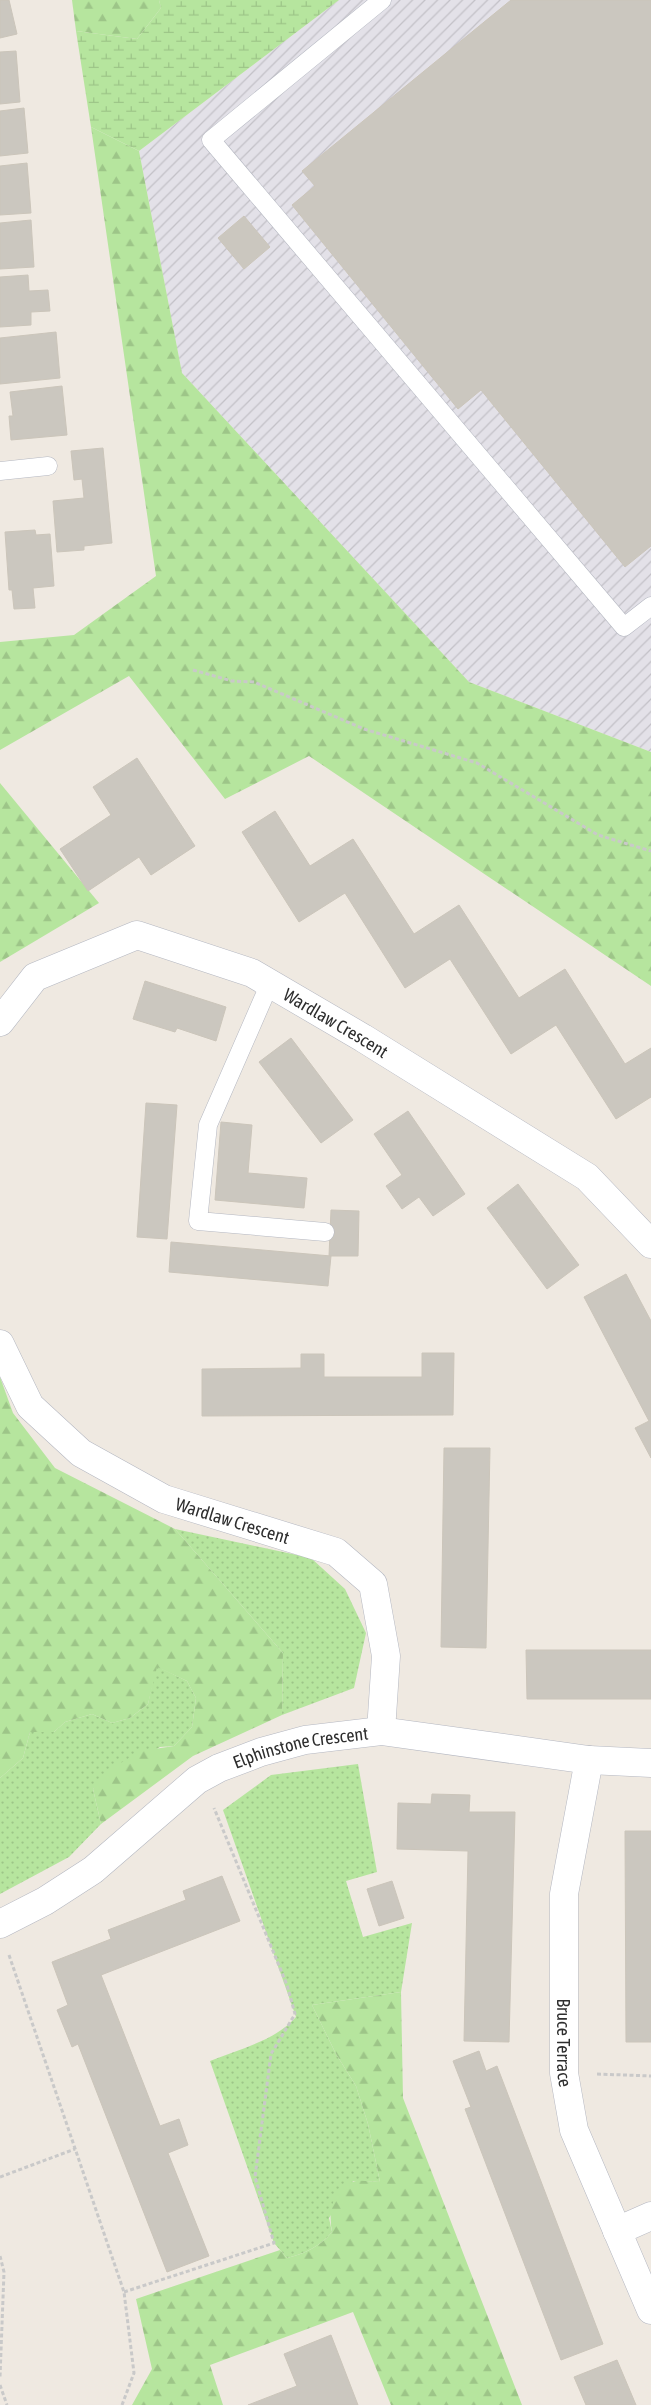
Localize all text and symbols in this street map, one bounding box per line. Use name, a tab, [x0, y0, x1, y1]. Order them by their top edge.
street label: Wardlaw Crescent	[280, 983, 392, 1062]
street label: Wardlaw Crescent	[173, 1493, 292, 1548]
street label: Elphinstone Crescent	[230, 1722, 369, 1772]
street label: Bruce Terrace	[553, 1998, 577, 2088]

